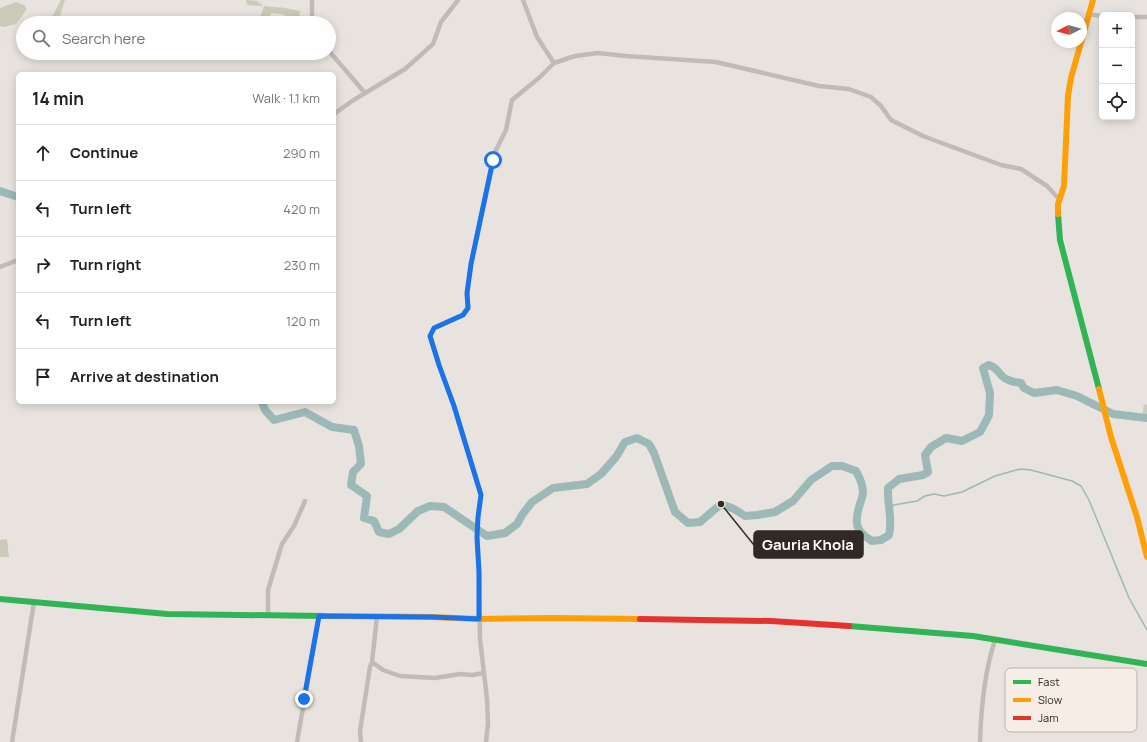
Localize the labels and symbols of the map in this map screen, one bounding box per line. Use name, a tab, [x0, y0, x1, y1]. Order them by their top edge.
north arrow	[1051, 12, 1087, 48]
route start	[484, 151, 502, 169]
callout: Gauria Khola	[754, 531, 863, 558]
text: Gauria Khola	[762, 534, 854, 555]
legend	[1005, 668, 1137, 732]
text: Fast	[1038, 674, 1060, 689]
route end	[295, 690, 313, 708]
text: Slow	[1038, 692, 1063, 707]
text: Jam	[1038, 710, 1059, 725]

